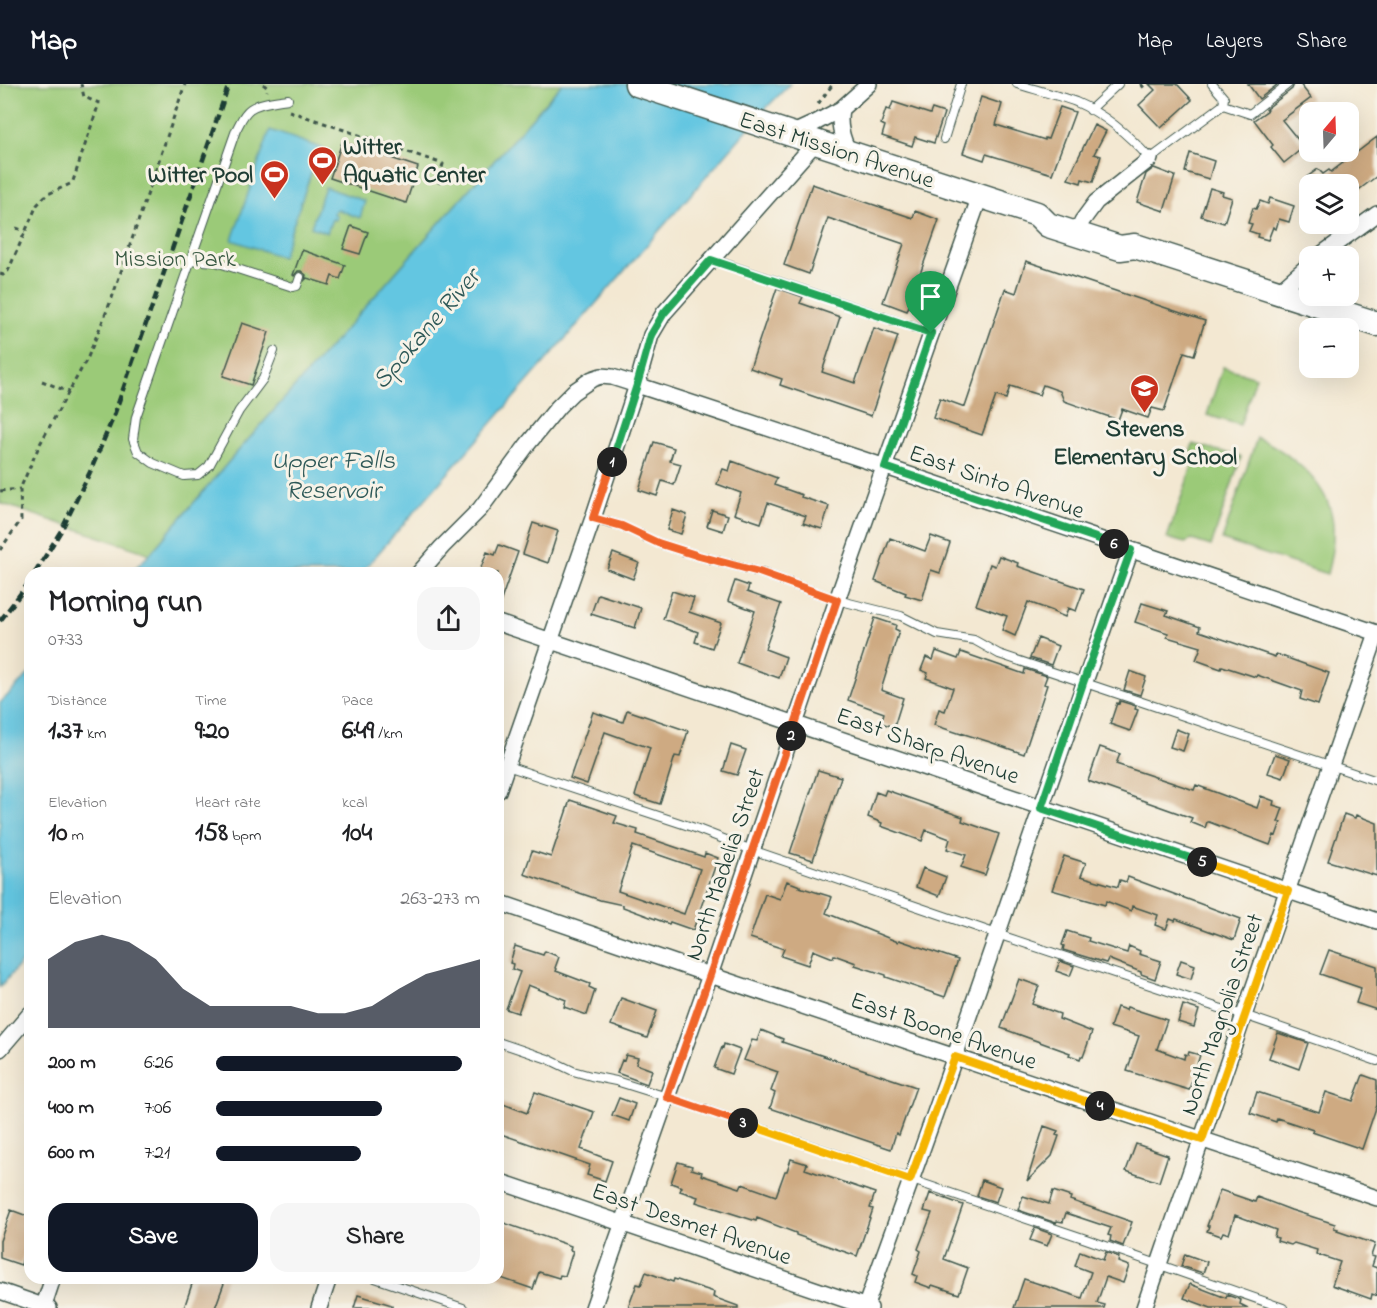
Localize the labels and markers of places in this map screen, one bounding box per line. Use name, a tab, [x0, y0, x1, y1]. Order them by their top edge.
place label: Witter Aquatic Center	[343, 131, 486, 194]
sports icon: Witter Aquatic Center	[306, 144, 338, 186]
sports icon: Witter Pool	[258, 158, 290, 200]
place label: Witter Pool	[148, 159, 253, 194]
pin	[905, 271, 956, 333]
school or university icon: Stevens Elementary School	[1129, 372, 1161, 414]
place label: Stevens Elementary School	[1053, 413, 1237, 477]
pin: 1	[597, 447, 627, 477]
pin: 6	[1099, 529, 1129, 559]
pin: 2	[776, 721, 806, 751]
pin: 5	[1187, 847, 1217, 877]
pin: 4	[1085, 1091, 1115, 1121]
pin: 3	[728, 1108, 758, 1138]

